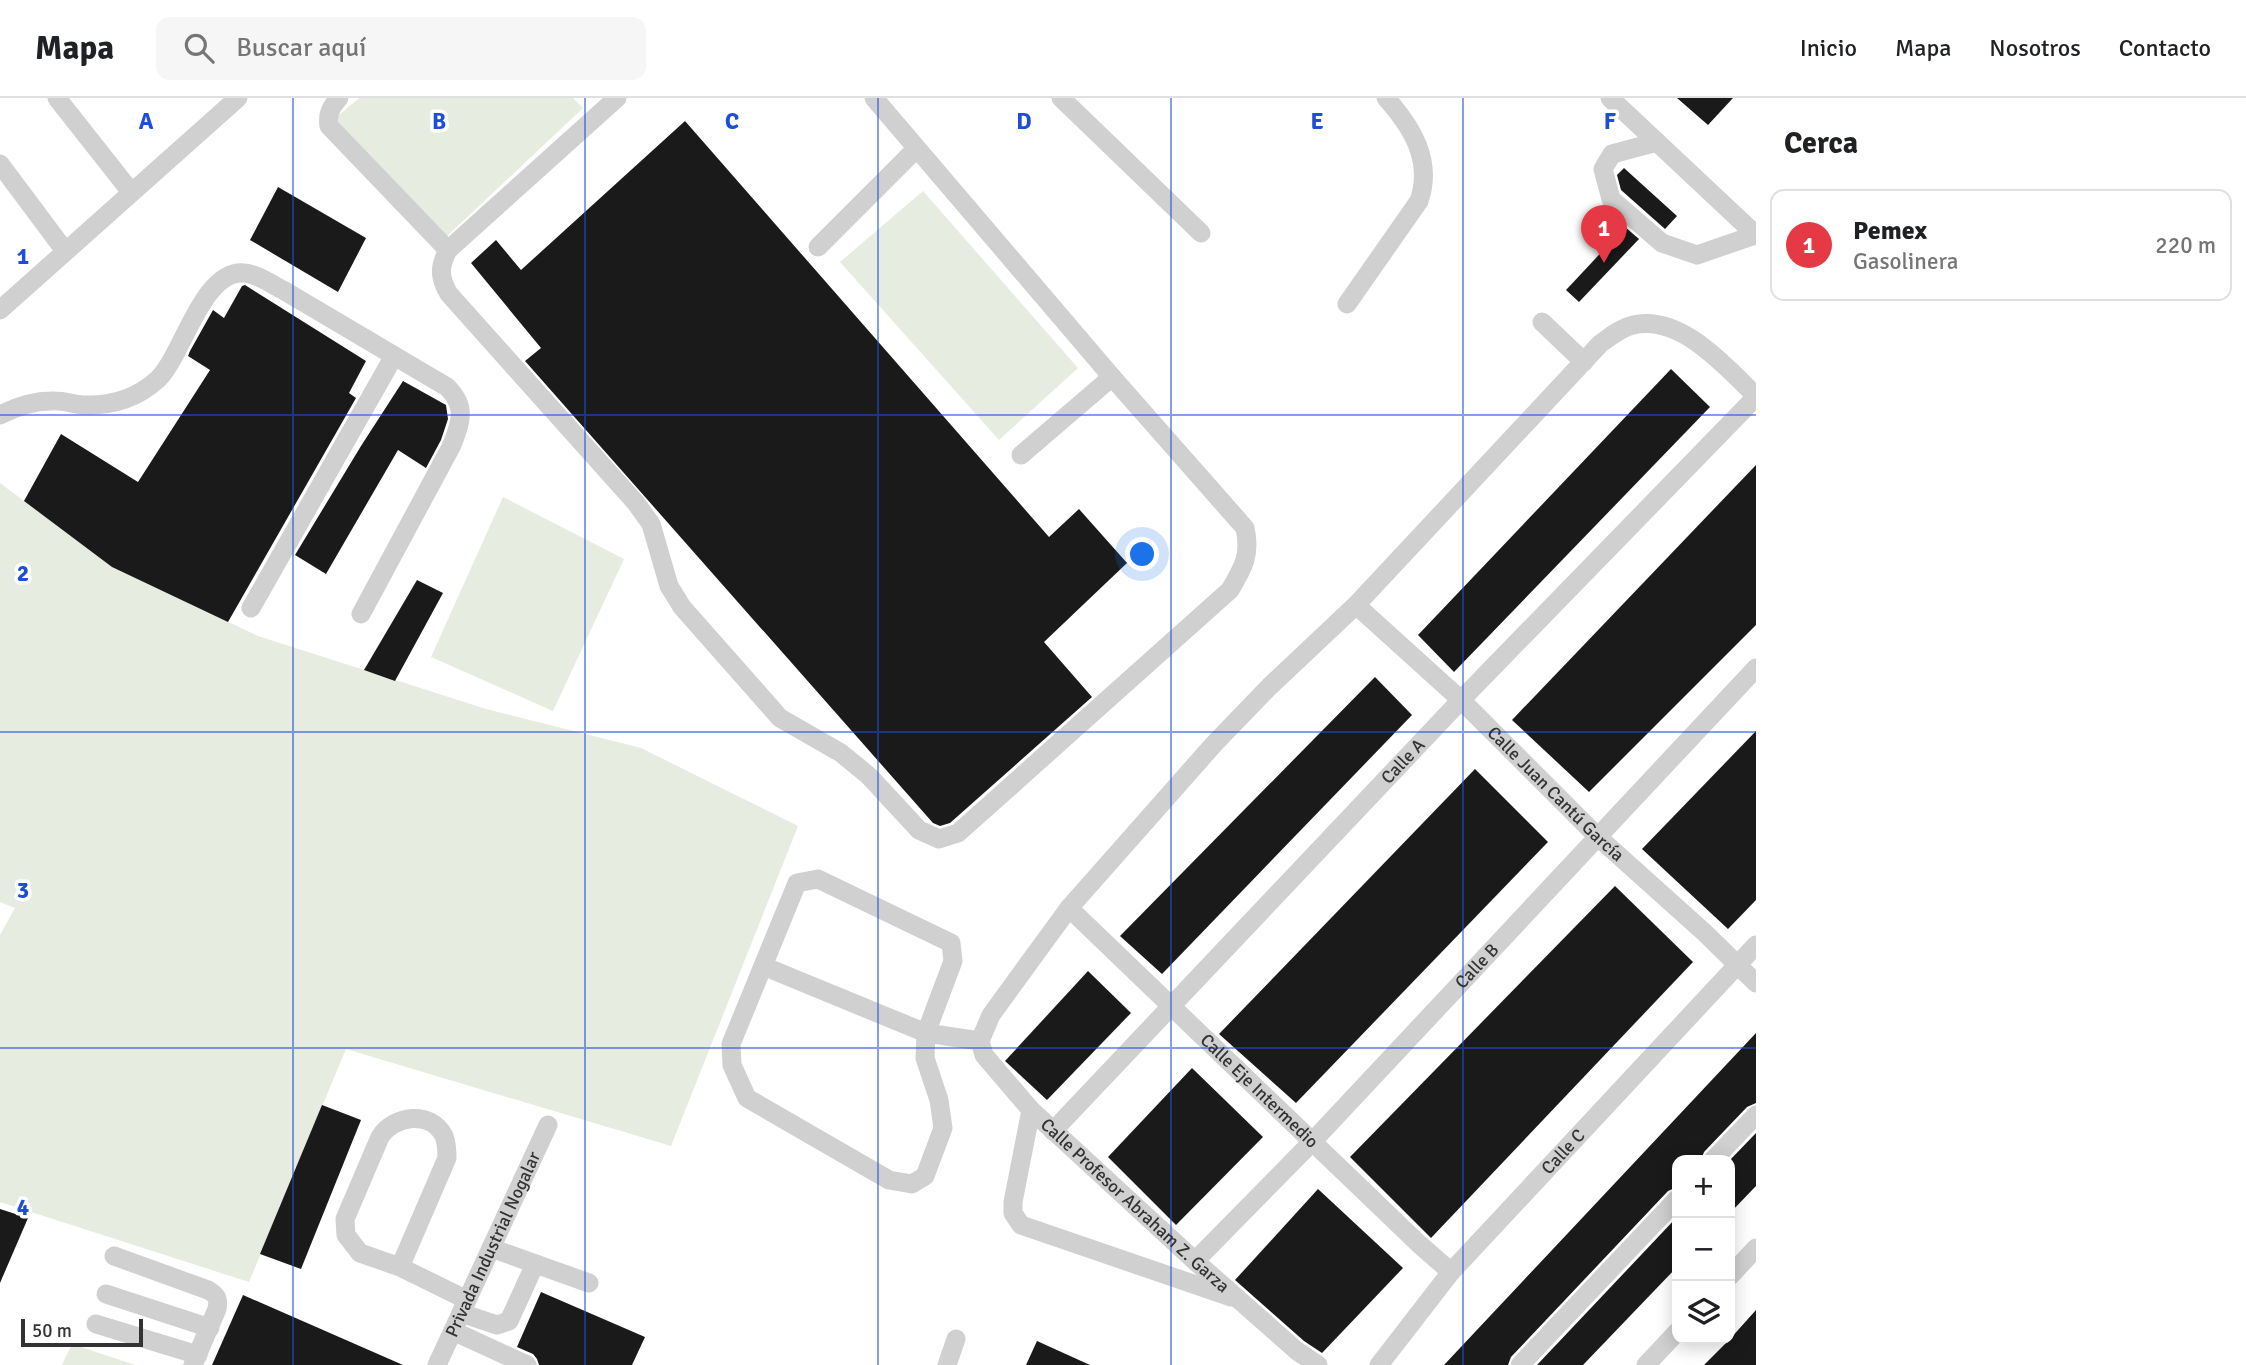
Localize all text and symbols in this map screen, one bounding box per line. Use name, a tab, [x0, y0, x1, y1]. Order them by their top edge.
search box	[156, 17, 646, 80]
text: Mapa	[35, 28, 114, 69]
icon: search	[180, 29, 218, 67]
text: Buscar aquí	[236, 32, 366, 64]
text: Inicio	[1800, 33, 1857, 63]
text: Mapa	[1895, 33, 1951, 63]
text: Nosotros	[1989, 33, 2081, 63]
text: Contacto	[2119, 33, 2211, 63]
text: A	[139, 107, 154, 136]
text: B	[432, 107, 446, 136]
text: C	[725, 107, 739, 136]
text: D	[1016, 107, 1032, 136]
text: E	[1310, 107, 1324, 136]
text: F	[1604, 107, 1616, 136]
text: Cerca	[1784, 125, 1858, 162]
pin: 1	[1581, 205, 1627, 263]
text: Pemex	[1853, 215, 1927, 247]
text: 1	[1803, 231, 1815, 260]
text: 220 m	[2155, 231, 2216, 260]
text: 1	[17, 242, 29, 271]
text: Gasolinera	[1853, 247, 1958, 276]
your location	[1125, 537, 1159, 571]
text: 2	[17, 559, 29, 588]
street label: Calle Juan Cantú García	[1483, 722, 1629, 866]
street label: Calle A	[1376, 734, 1430, 789]
text: 3	[17, 876, 29, 905]
street label: Calle B	[1450, 939, 1503, 993]
street label: Calle Eje Intermedio	[1196, 1029, 1323, 1153]
street label: Calle Profesor Abraham Z. Garza	[1036, 1113, 1234, 1297]
street label: Calle C	[1537, 1124, 1590, 1179]
street label: Privada Industrial Nogalar	[440, 1148, 545, 1340]
map controls	[1672, 1155, 1735, 1344]
button: +	[1672, 1155, 1735, 1218]
text: 4	[17, 1193, 29, 1222]
button: −	[1672, 1218, 1735, 1281]
button: layers	[1672, 1281, 1735, 1344]
scale bar	[21, 1316, 144, 1348]
text: 50 m	[32, 1319, 72, 1343]

